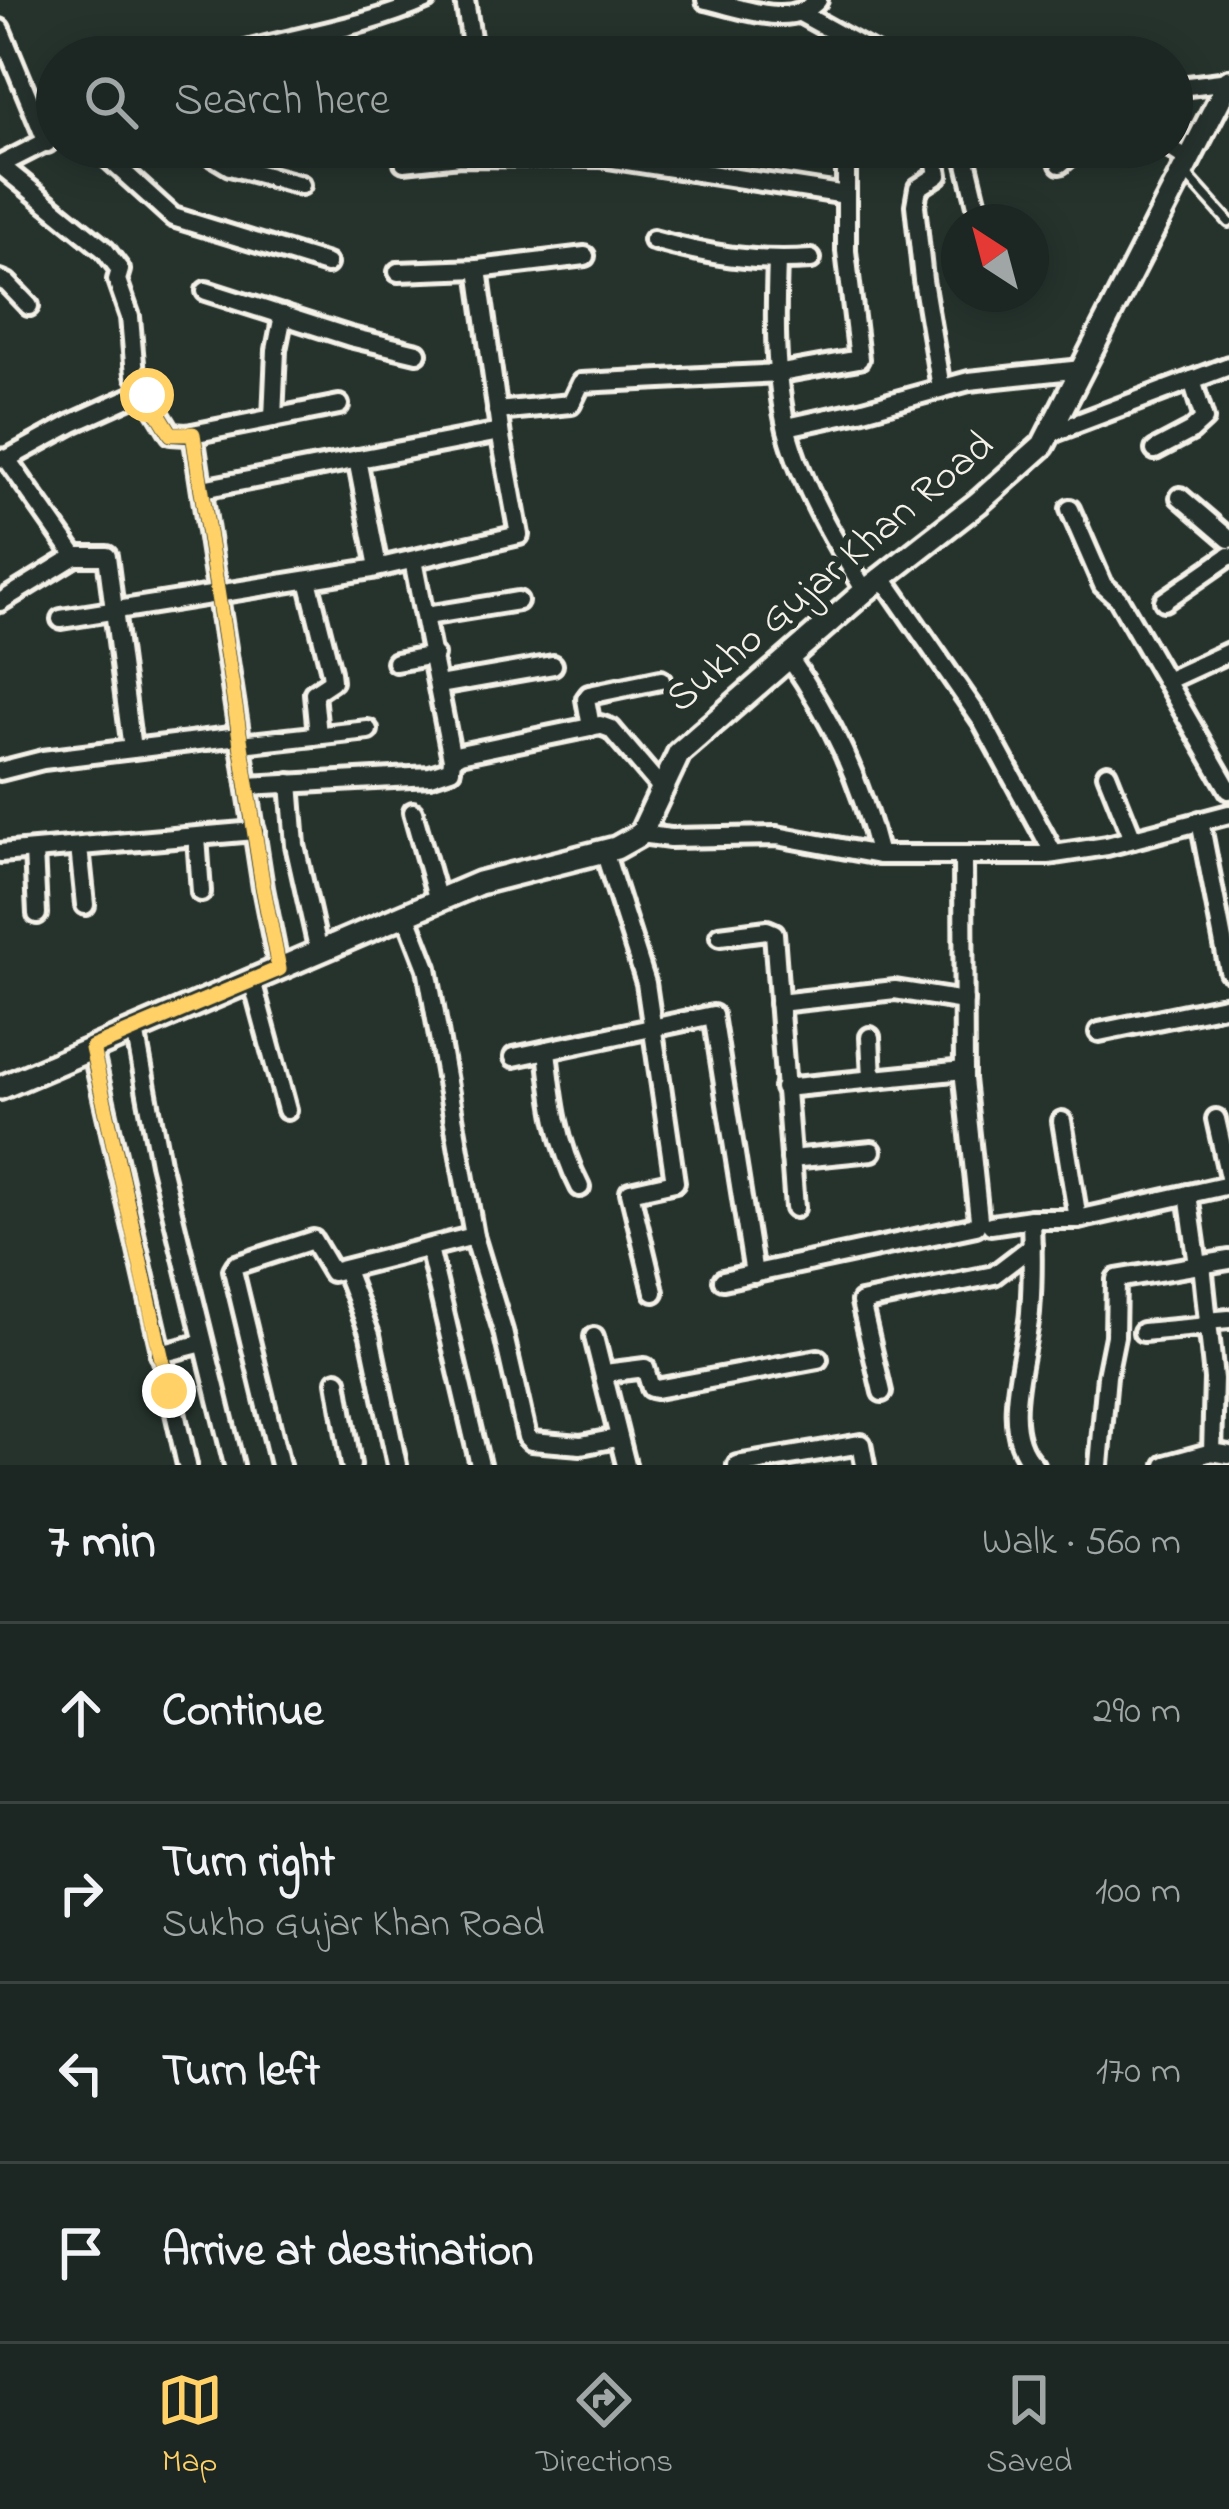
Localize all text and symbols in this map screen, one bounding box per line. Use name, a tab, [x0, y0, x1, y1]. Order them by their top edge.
search box	[36, 36, 1193, 168]
icon: search	[78, 69, 144, 135]
text: Search here	[174, 69, 390, 135]
north arrow	[941, 204, 1049, 312]
route start	[120, 368, 174, 422]
street label: Sukho Gujar Khan Road	[654, 417, 1008, 729]
route end	[142, 1364, 196, 1418]
text: 7 min	[48, 1506, 156, 1581]
text: Walk · 560 m	[982, 1515, 1181, 1572]
icon: ahead	[48, 1680, 114, 1746]
text: Continue	[162, 1680, 323, 1746]
text: 290 m	[1093, 1684, 1181, 1741]
text: Turn right	[162, 1831, 335, 1897]
icon: right	[48, 1860, 114, 1926]
text: 100 m	[1095, 1864, 1181, 1921]
text: Sukho Gujar Khan Road	[162, 1897, 545, 1954]
icon: left	[48, 2040, 114, 2106]
text: Turn left	[162, 2040, 320, 2106]
text: 170 m	[1096, 2044, 1181, 2101]
icon: arrive	[48, 2220, 114, 2286]
text: Arrive at destination	[162, 2220, 533, 2286]
tab: Map	[157, 2367, 223, 2487]
tab: Directions	[536, 2367, 673, 2487]
tab: Saved	[986, 2367, 1072, 2487]

